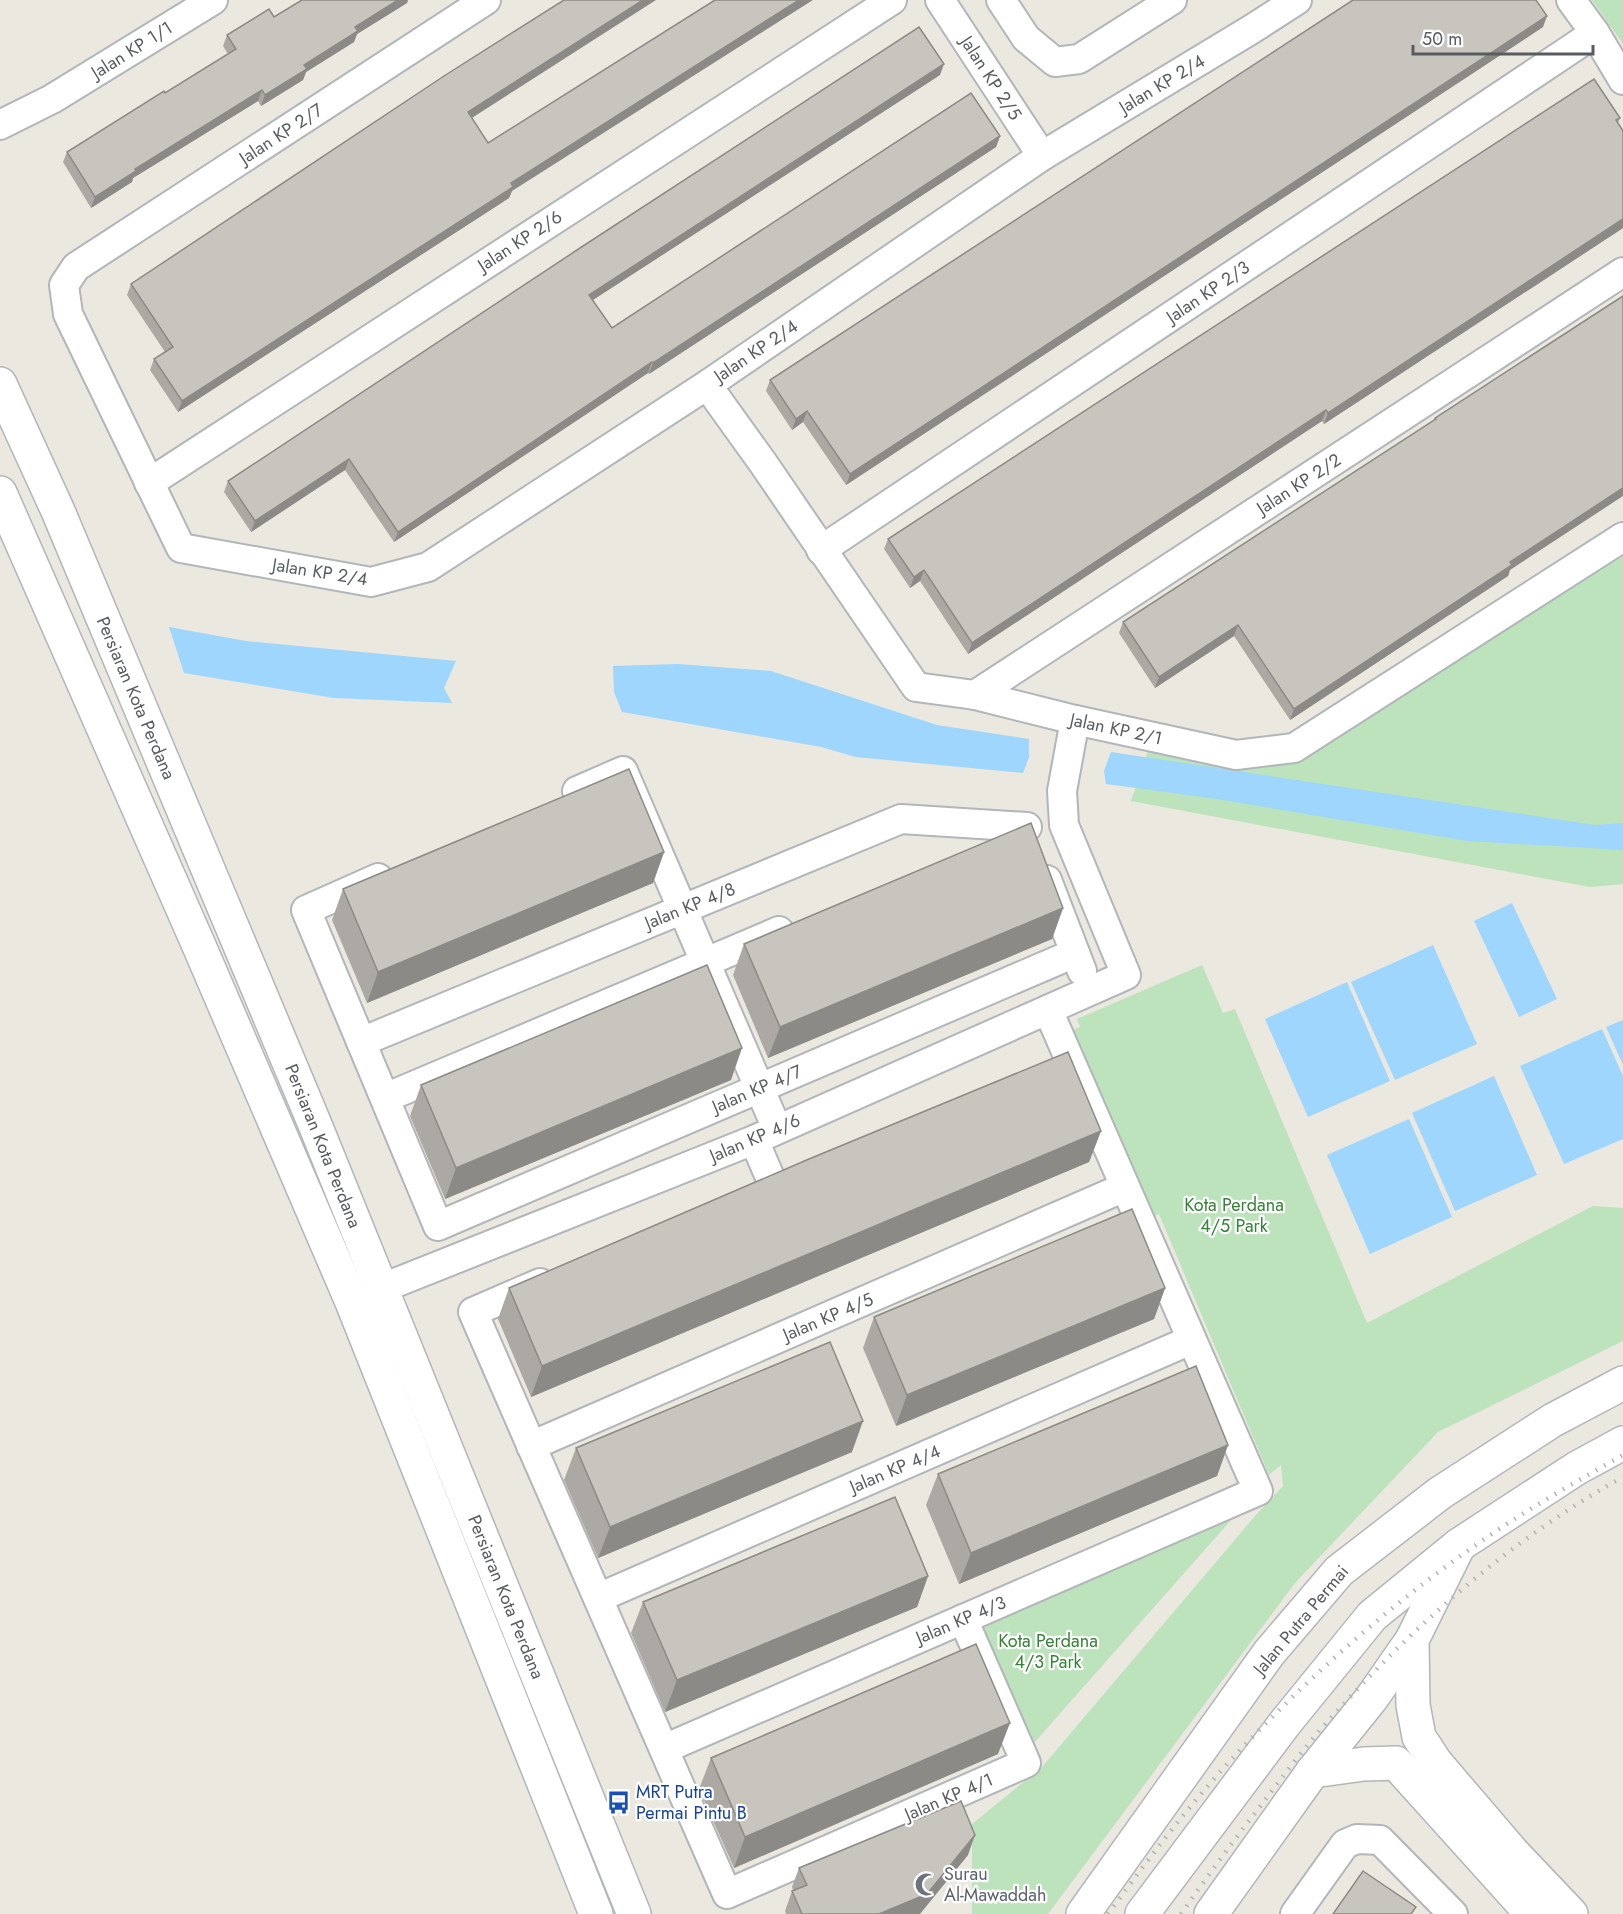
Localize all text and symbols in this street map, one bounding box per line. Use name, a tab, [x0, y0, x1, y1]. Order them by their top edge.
street label: Jalan KP 1/1	[85, 15, 178, 86]
scale bar	[1413, 18, 1593, 56]
text: 50 m	[1422, 26, 1462, 52]
street label: Jalan KP 2/5	[953, 29, 1028, 125]
street label: Jalan KP 2/4	[1112, 48, 1210, 121]
street label: Jalan KP 2/7	[232, 97, 328, 172]
street label: Jalan KP 2/6	[471, 204, 567, 279]
street label: Jalan KP 2/3	[1160, 254, 1255, 331]
street label: Jalan KP 2/4	[707, 313, 803, 390]
street label: Jalan KP 2/2	[1250, 447, 1346, 522]
street label: Jalan KP 2/4	[269, 551, 369, 592]
street label: Persiaran Kota Perdana	[90, 613, 182, 783]
street label: Jalan KP 2/1	[1066, 706, 1165, 751]
street label: Jalan KP 4/8	[639, 876, 739, 937]
street label: Jalan KP 4/7	[706, 1058, 806, 1120]
street label: Persiaran Kota Perdana	[278, 1060, 368, 1232]
street label: Jalan KP 4/6	[704, 1107, 804, 1170]
park label: Kota Perdana 4/5 Park	[1184, 1192, 1284, 1239]
street label: Jalan KP 4/5	[777, 1286, 877, 1349]
street label: Jalan KP 4/4	[844, 1438, 944, 1501]
street label: Persiaran Kota Perdana	[461, 1511, 551, 1683]
street label: Jalan Putra Permai	[1246, 1559, 1355, 1682]
street label: Jalan KP 4/3	[910, 1589, 1010, 1651]
park label: Kota Perdana 4/3 Park	[998, 1628, 1098, 1675]
street label: Jalan KP 4/1	[899, 1767, 997, 1828]
place label: MRT Putra Permai Pintu B	[636, 1779, 747, 1826]
bus stop icon: MRT Putra Permai Pintu B	[605, 1789, 631, 1815]
place label: Surau Al-Mawaddah	[944, 1861, 1046, 1908]
mosque icon: Surau Al-Mawaddah	[913, 1871, 939, 1897]

